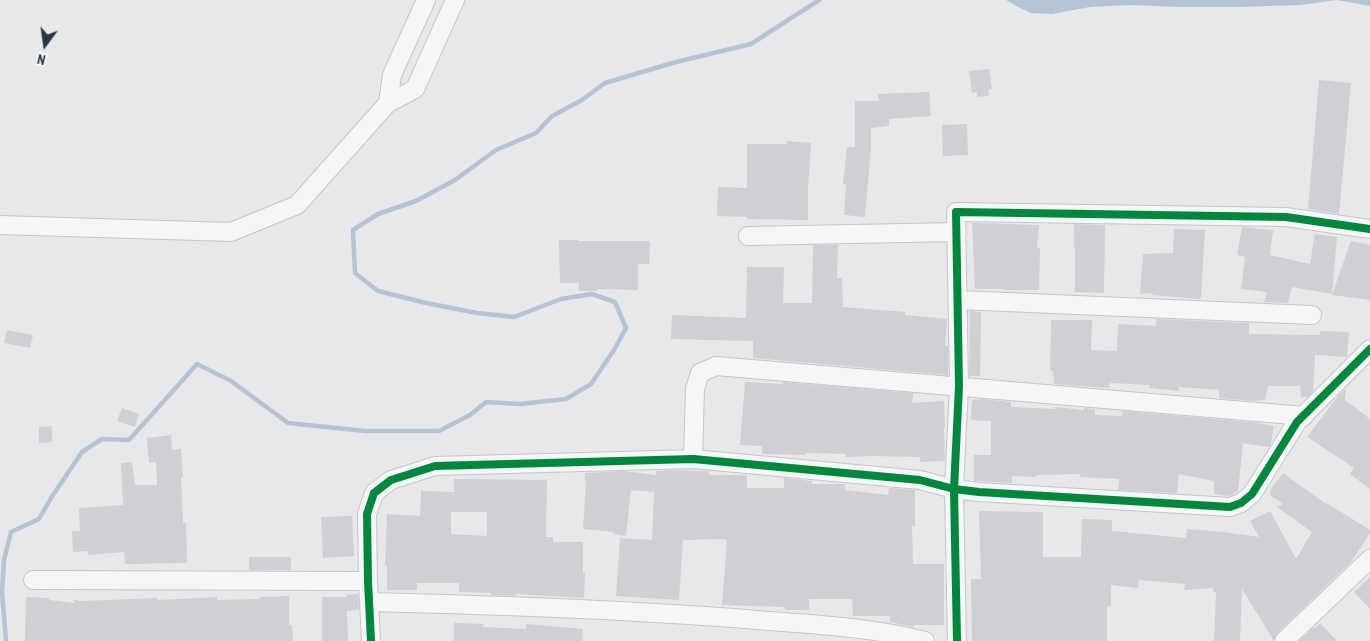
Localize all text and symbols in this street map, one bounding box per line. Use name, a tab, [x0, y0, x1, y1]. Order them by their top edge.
north arrow	[20, 20, 70, 70]
text: N	[36, 50, 47, 69]

